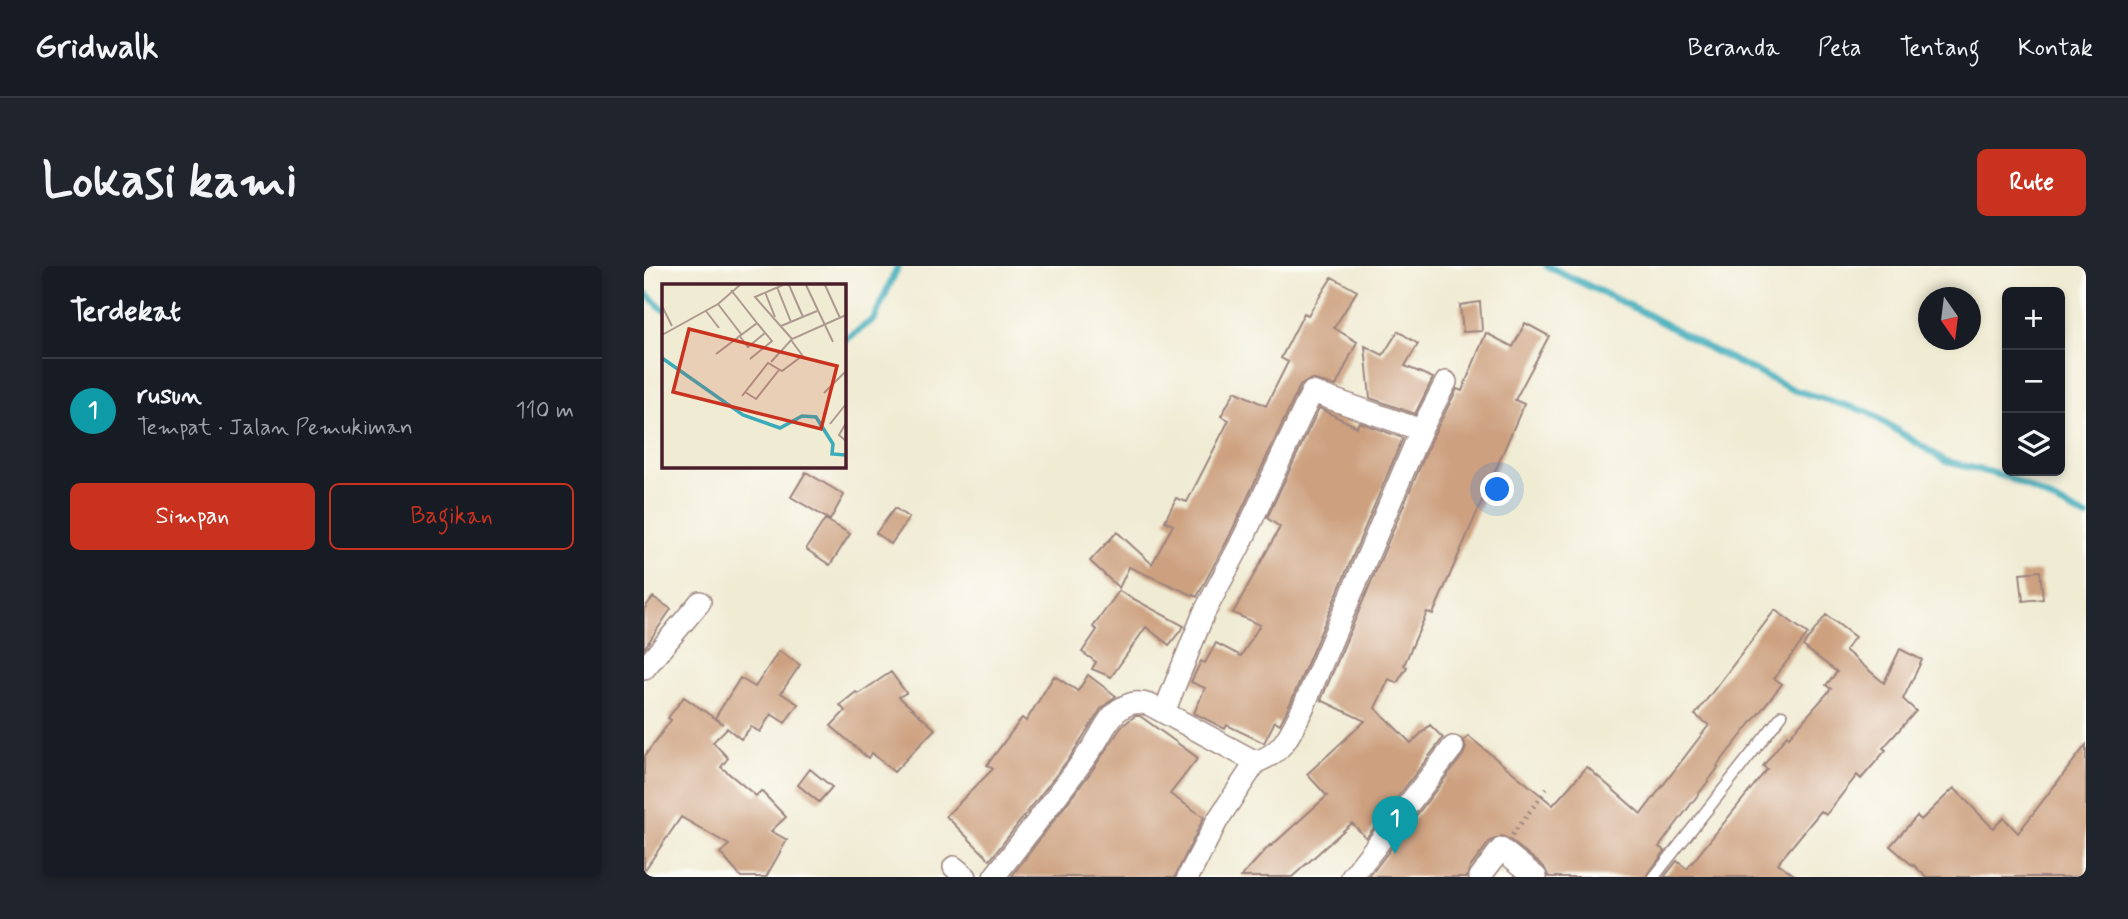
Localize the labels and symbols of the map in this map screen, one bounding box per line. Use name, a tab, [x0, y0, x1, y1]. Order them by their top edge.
inset map	[662, 284, 845, 467]
north arrow	[1918, 287, 1981, 350]
your location	[1480, 472, 1514, 506]
pin: 1	[1372, 796, 1418, 854]

